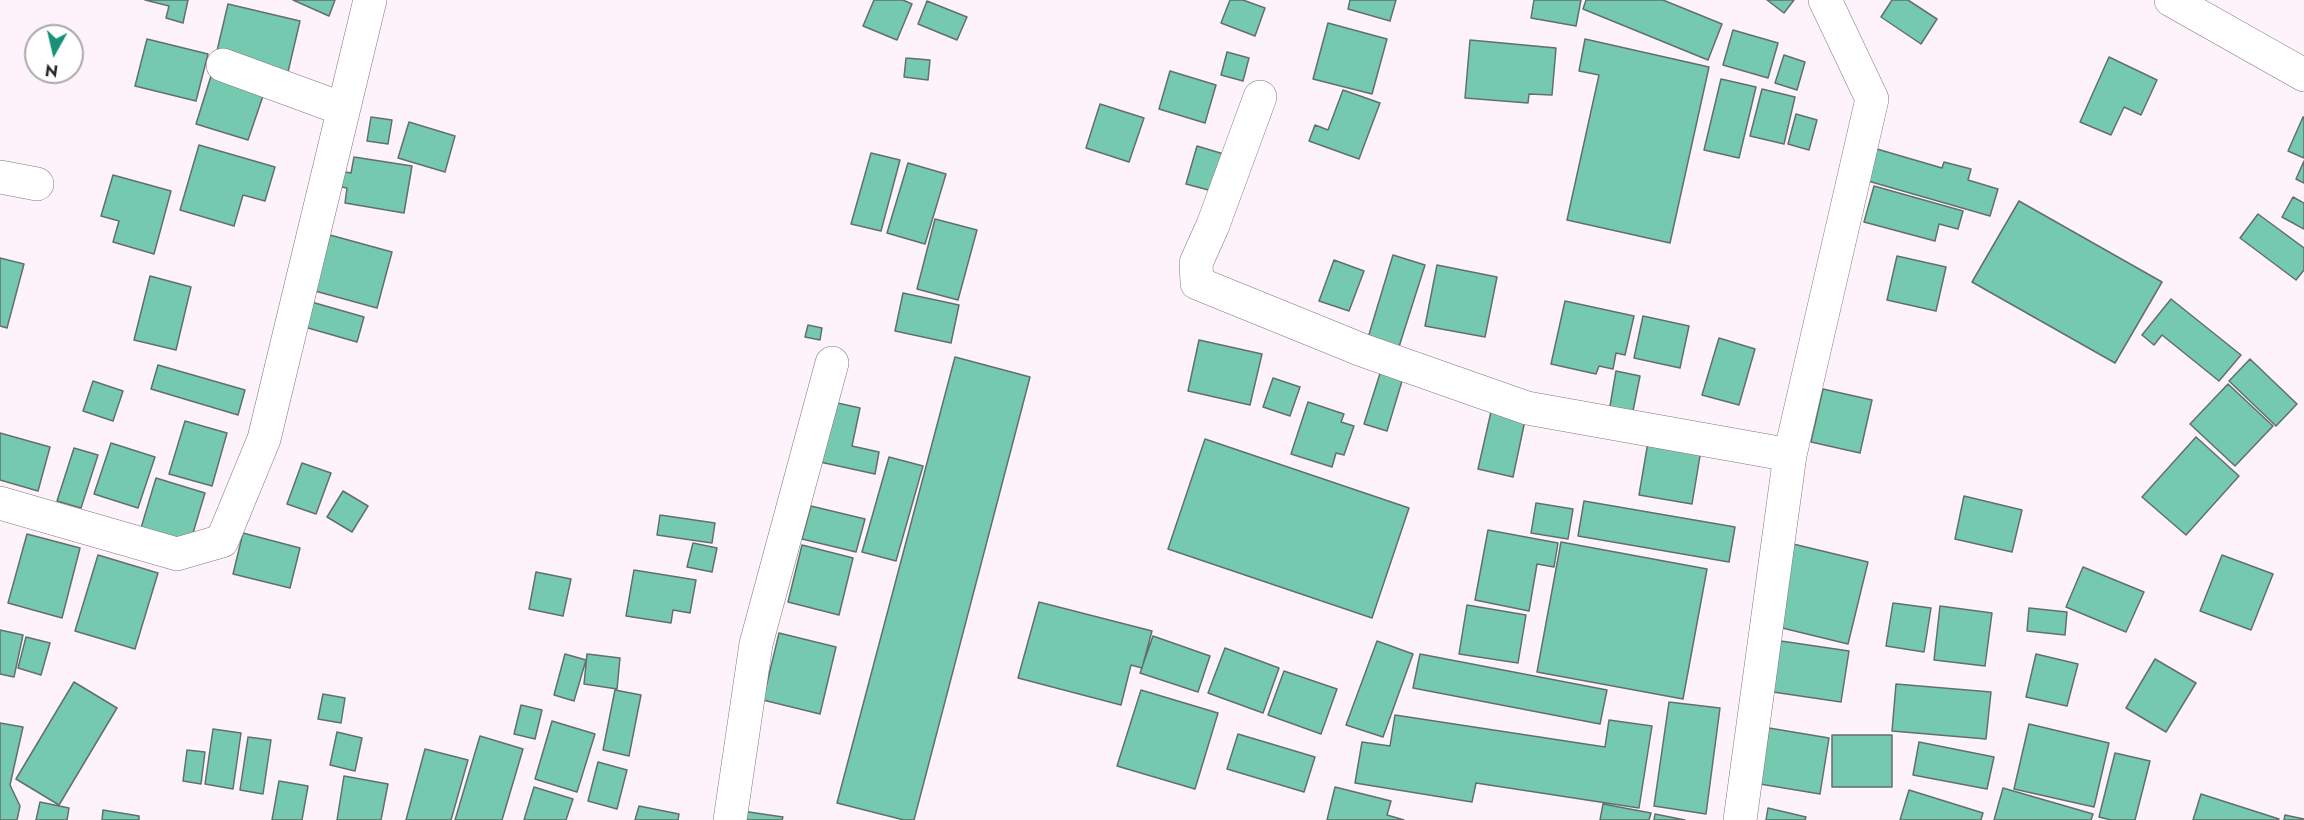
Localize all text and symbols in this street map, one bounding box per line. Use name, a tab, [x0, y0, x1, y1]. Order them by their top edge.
north arrow	[24, 24, 84, 84]
text: N	[44, 58, 60, 83]

